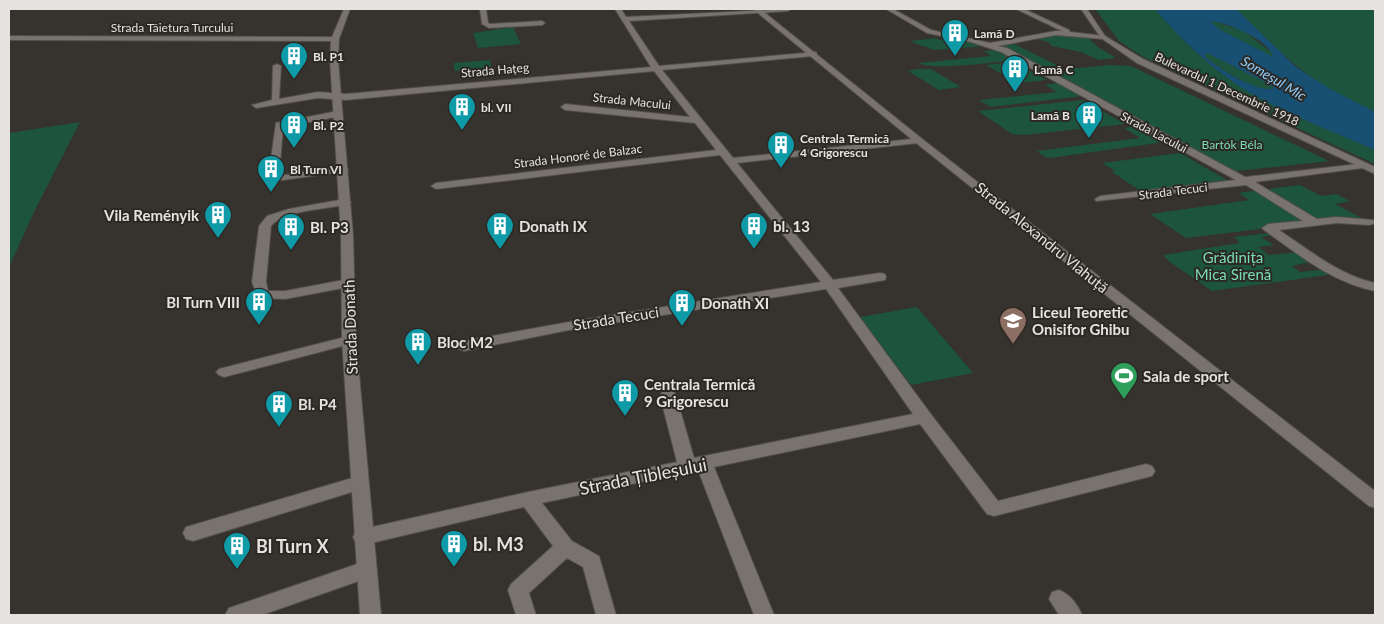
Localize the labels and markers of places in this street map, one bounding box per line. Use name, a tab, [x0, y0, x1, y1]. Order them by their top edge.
building icon: Lamă D	[940, 18, 970, 57]
place label: Lamă D	[974, 26, 1015, 41]
building icon: Bl. P1	[279, 41, 309, 80]
place label: Bl. P1	[313, 49, 344, 64]
building icon: Lamă C	[1000, 54, 1030, 93]
place label: Lamă C	[1034, 62, 1073, 77]
building icon: bl. VII	[447, 92, 477, 131]
place label: bl. VII	[481, 100, 512, 115]
building icon: Lamă B	[1074, 100, 1104, 139]
place label: Lamă B	[1031, 108, 1070, 123]
building icon: Bl. P2	[279, 110, 309, 149]
place label: Bl. P2	[313, 118, 344, 133]
building icon: Centrala Termică 4 Grigorescu	[766, 130, 796, 169]
place label: Centrala Termică 4 Grigorescu	[800, 131, 889, 160]
building icon: Bl Turn VI	[256, 154, 286, 193]
place label: Bl Turn VI	[290, 162, 342, 177]
building icon: Vila Reményik	[203, 200, 233, 239]
place label: Vila Reményik	[103, 206, 200, 224]
building icon: Donath IX	[485, 211, 515, 250]
building icon: bl. 13	[739, 211, 769, 250]
building icon: Bl. P3	[276, 212, 306, 251]
place label: Donath IX	[519, 217, 588, 235]
place label: bl. 13	[773, 217, 810, 235]
place label: Bl. P3	[310, 218, 349, 236]
building icon: Bl Turn VIII	[244, 287, 274, 326]
building icon: Donath XI	[667, 288, 697, 327]
place label: Bl Turn VIII	[166, 293, 240, 311]
place label: Donath XI	[701, 294, 769, 312]
place label: Liceul Teoretic Onisifor Ghibu	[1032, 303, 1129, 338]
school or university icon: Liceul Teoretic Onisifor Ghibu	[998, 306, 1028, 345]
building icon: Bloc M2	[403, 327, 433, 366]
place label: Bloc M2	[437, 333, 493, 351]
sports icon: Sala de sport	[1109, 361, 1139, 400]
place label: Sala de sport	[1143, 367, 1229, 385]
place label: Centrala Termică 9 Grigorescu	[644, 375, 755, 410]
building icon: Centrala Termică 9 Grigorescu	[610, 378, 640, 417]
building icon: Bl. P4	[264, 389, 294, 428]
place label: Bl. P4	[298, 395, 337, 413]
building icon: bl. M3	[439, 529, 469, 568]
building icon: Bl Turn X	[222, 531, 252, 570]
place label: bl. M3	[473, 533, 524, 555]
place label: Bl Turn X	[256, 535, 330, 557]

